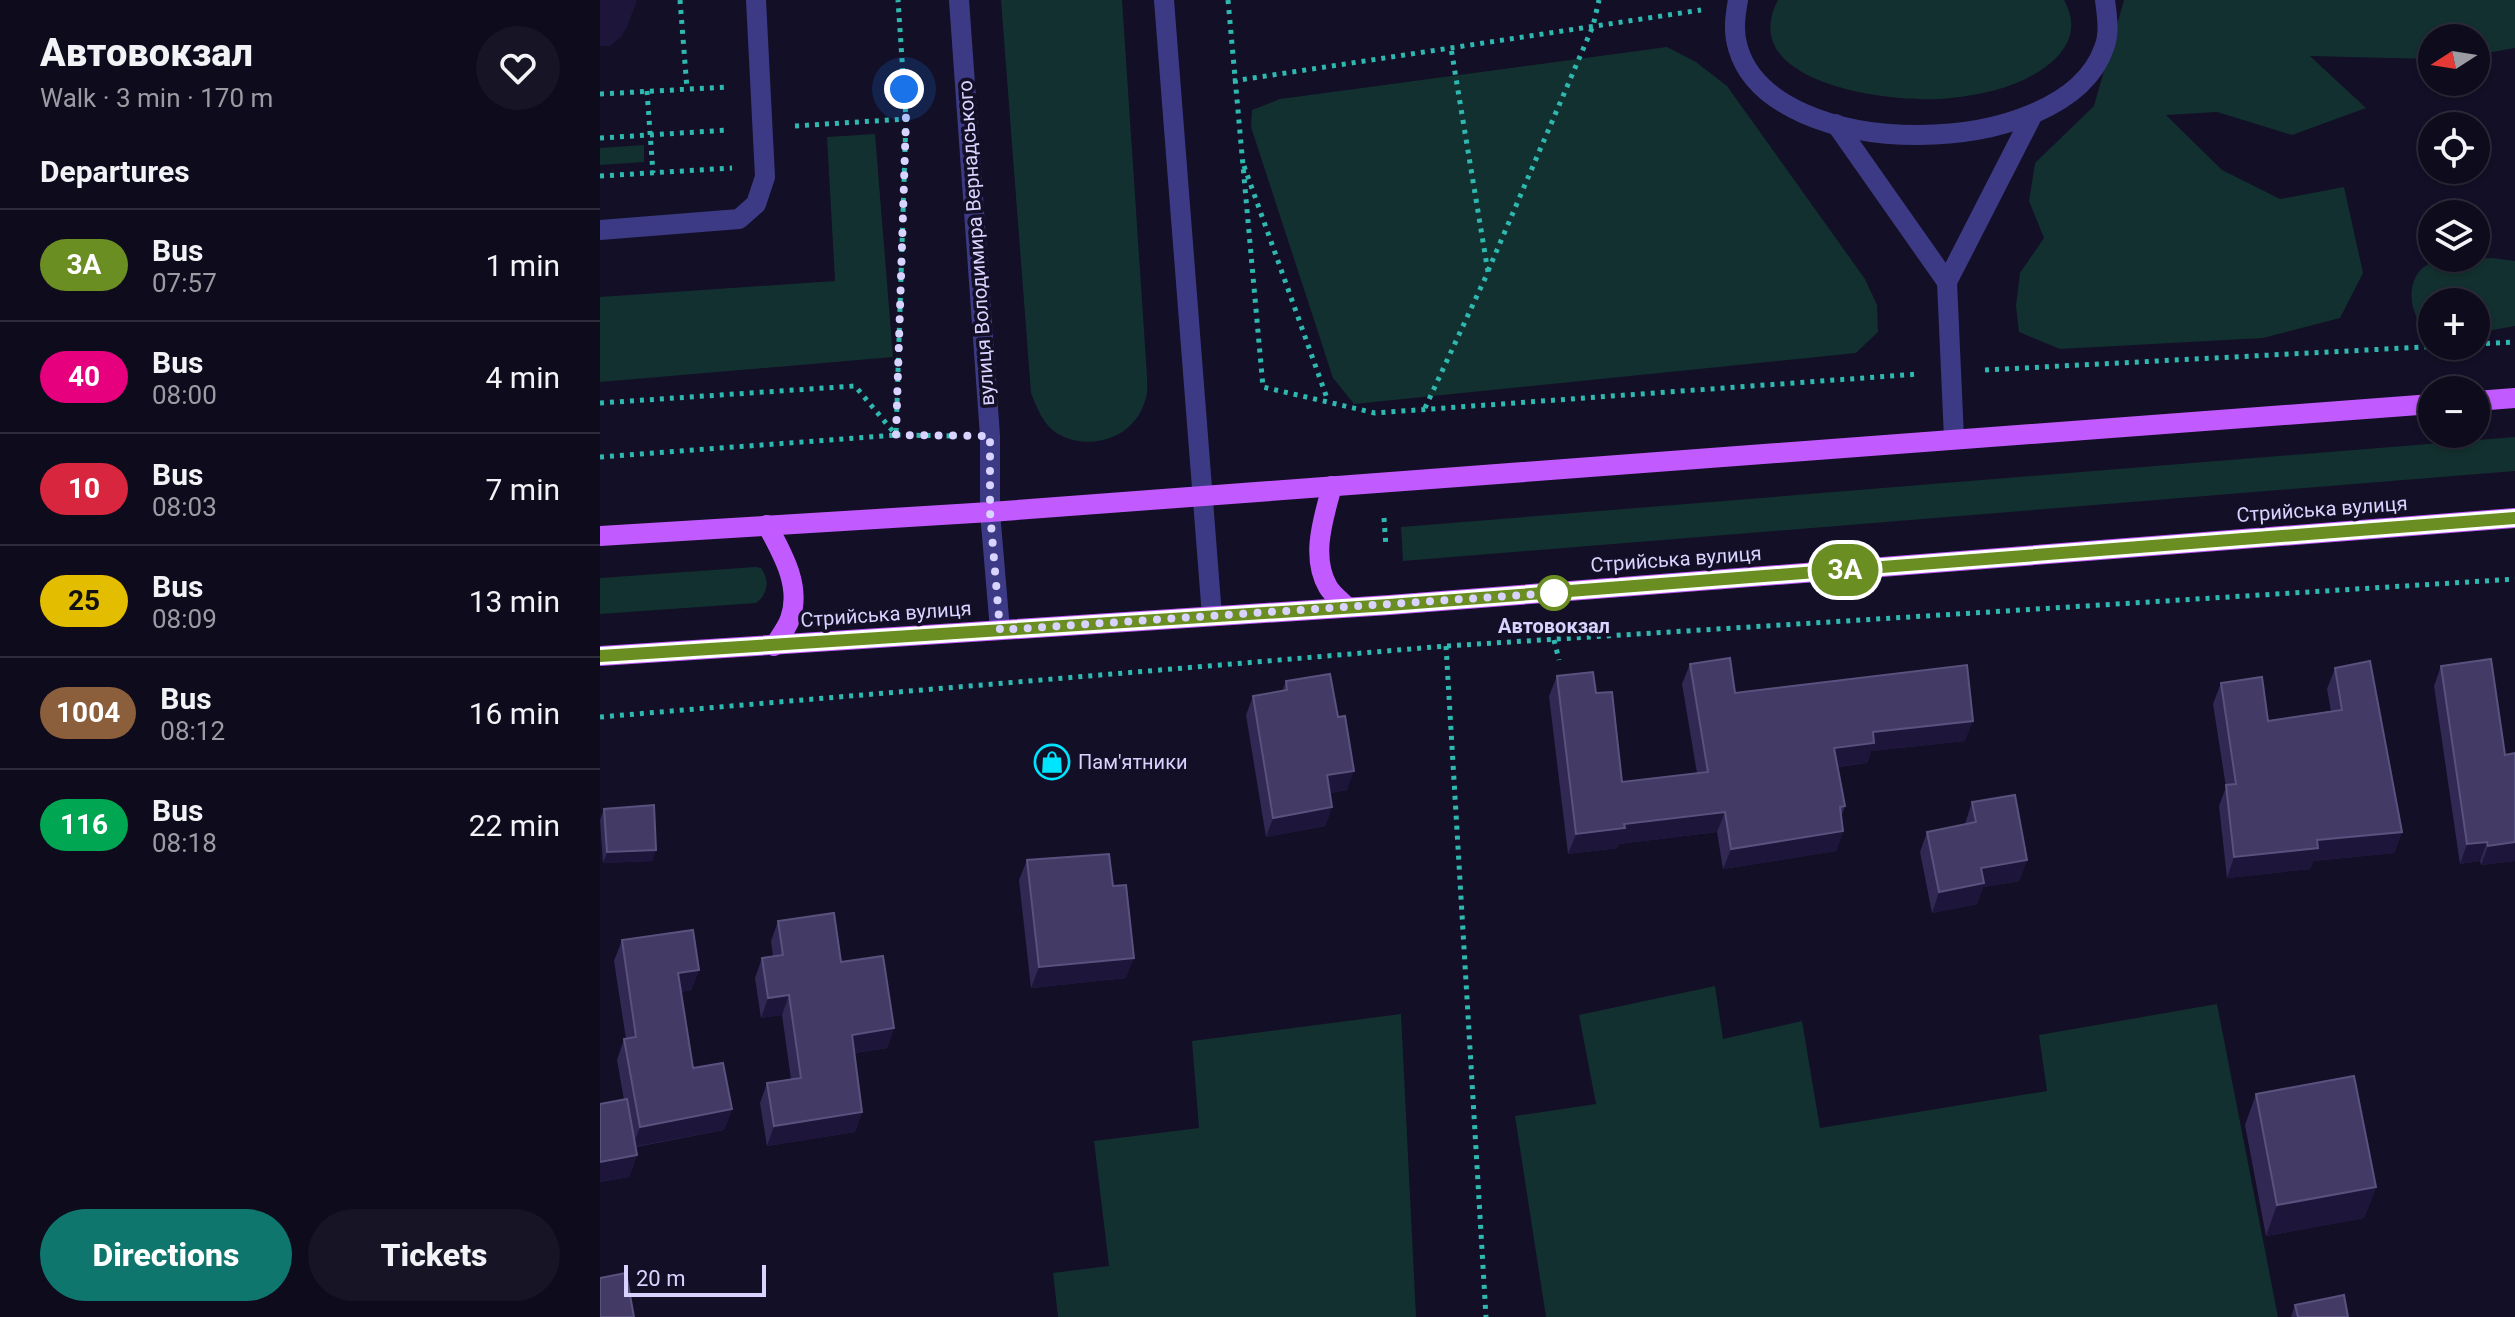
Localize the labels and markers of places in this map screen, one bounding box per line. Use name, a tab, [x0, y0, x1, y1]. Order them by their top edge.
marker: Автовокзал	[1537, 576, 1571, 610]
place label: Автовокзал	[1498, 614, 1610, 638]
shop icon: Пам'ятники	[1033, 743, 1071, 781]
place label: Пам'ятники	[1078, 750, 1188, 774]

